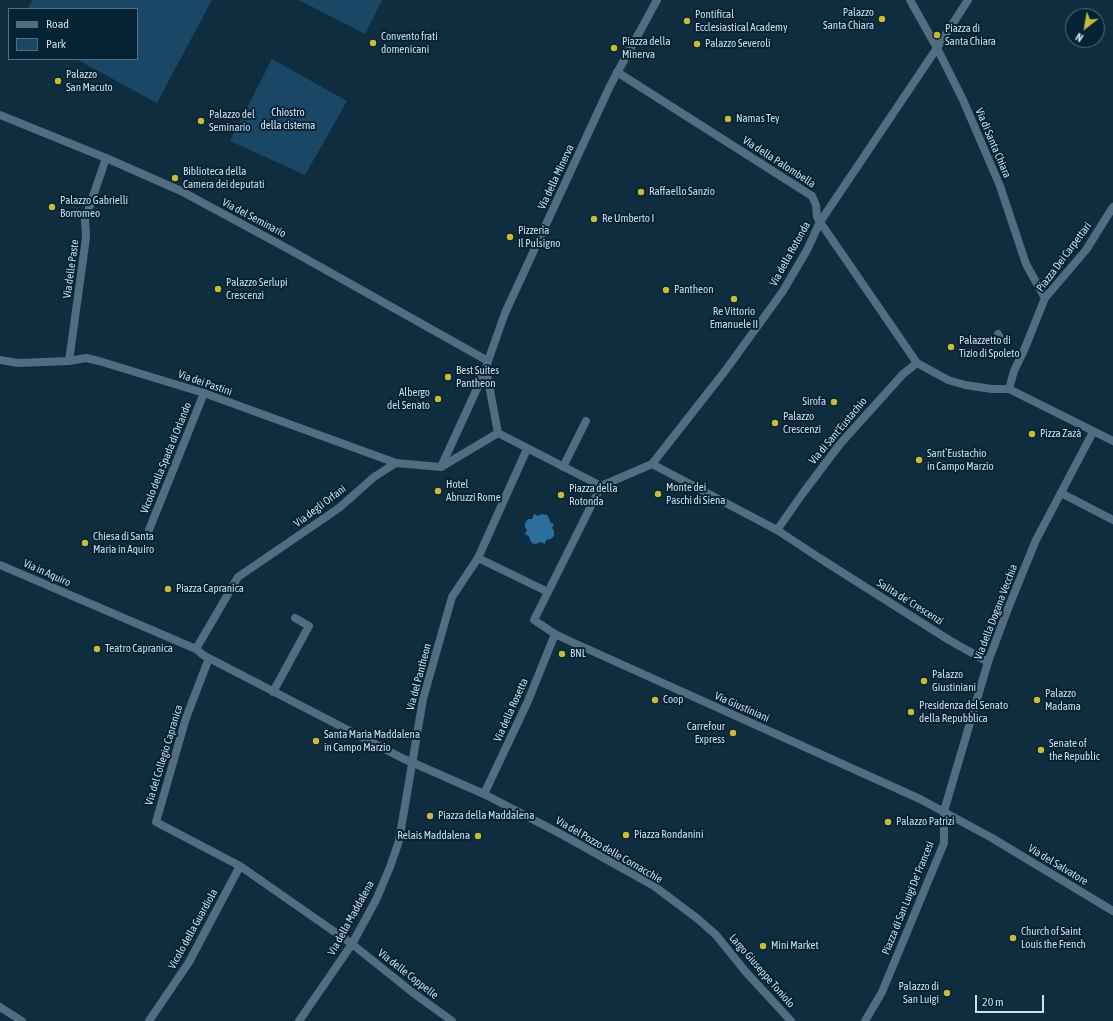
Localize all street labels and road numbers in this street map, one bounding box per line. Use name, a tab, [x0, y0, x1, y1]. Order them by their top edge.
street label: Via di Santa Chiara	[972, 106, 1014, 180]
street label: Via della Palombella	[740, 133, 818, 191]
street label: Via della Minerva	[535, 142, 577, 212]
street label: Via del Seminario	[220, 196, 288, 240]
street label: Via della Rotonda	[767, 219, 813, 289]
street label: Piazza Dei Carpettari	[1034, 220, 1094, 294]
street label: Via delle Paste	[60, 239, 82, 299]
street label: Via dei Pastini	[176, 368, 234, 398]
street label: Via di Sant'Eustachio	[806, 395, 870, 467]
street label: Vicolo della Spada di Orlando	[138, 400, 194, 516]
street label: Via degli Orfani	[291, 482, 349, 530]
street label: Via in Aquiro	[21, 557, 73, 589]
street label: Via della Dogana Vecchia	[972, 562, 1020, 662]
street label: Salita de' Crescenzi	[874, 576, 946, 628]
street label: Via del Pantheon	[404, 642, 434, 712]
street label: Via della Rosetta	[491, 676, 531, 744]
street label: Via Giustiniani	[713, 689, 771, 725]
street label: Via del Collegio Capranica	[142, 703, 186, 807]
street label: Via del Pozzo delle Cornacchie	[553, 814, 665, 886]
street label: Piazza di San Luigi De' Francesi	[879, 839, 937, 957]
street label: Via del Salvatore	[1026, 842, 1090, 888]
street label: Via della Maddalena	[325, 878, 377, 958]
street label: Vicolo della Guardiola	[165, 887, 221, 971]
street label: Largo Giuseppe Toniolo	[726, 931, 798, 1011]
street label: Via delle Coppelle	[375, 946, 441, 1002]

